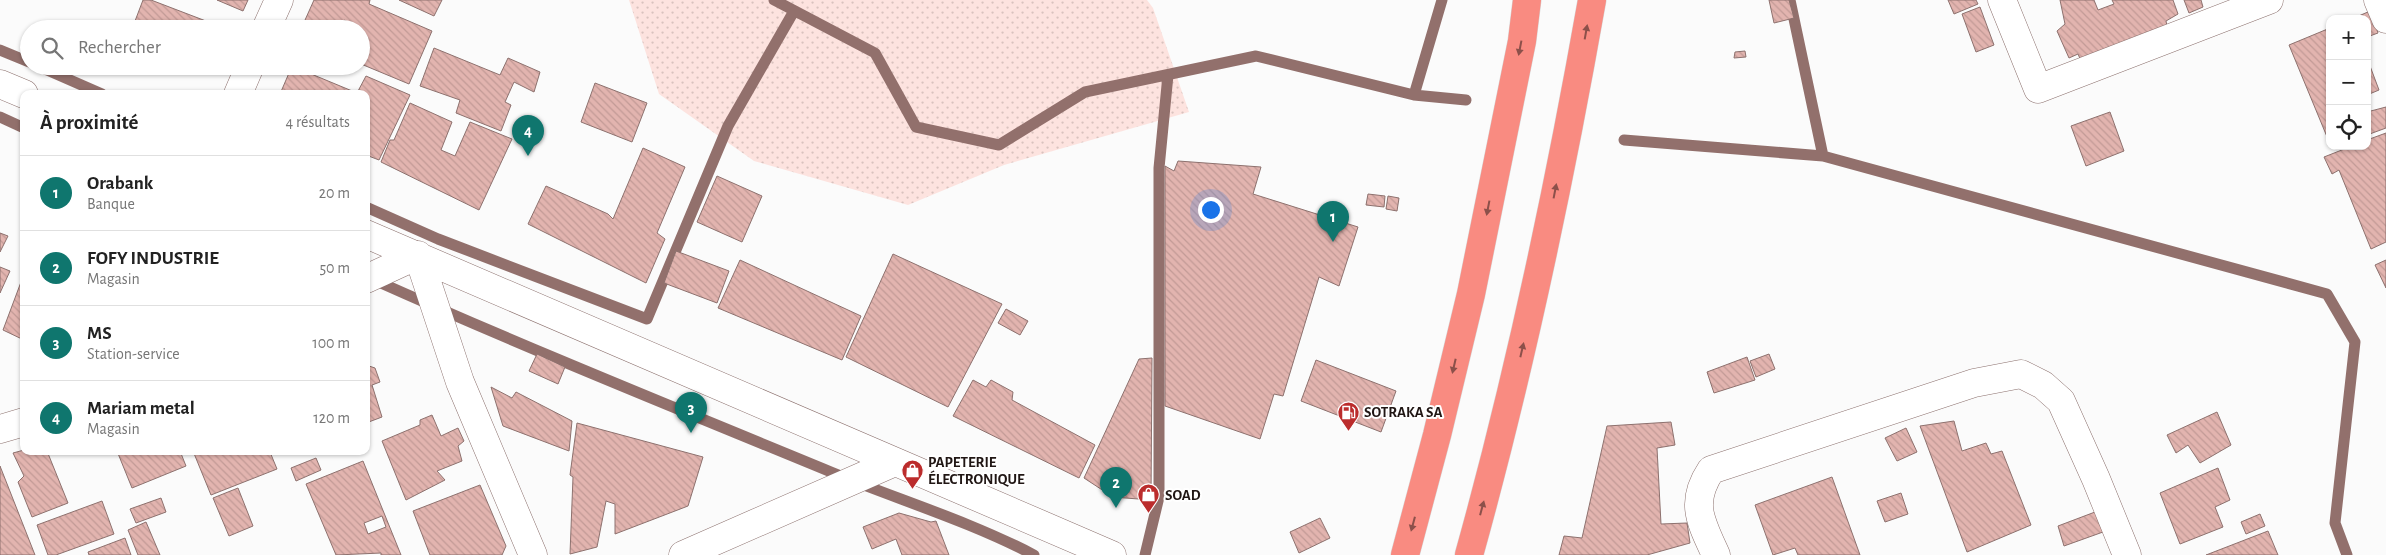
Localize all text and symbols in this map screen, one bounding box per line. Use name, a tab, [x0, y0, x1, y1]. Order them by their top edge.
map controls	[2326, 15, 2371, 150]
button: +	[2326, 15, 2371, 60]
search box	[20, 20, 370, 75]
one-way arrow	[1583, 24, 1591, 40]
icon: search	[38, 34, 66, 62]
text: Rechercher	[78, 38, 161, 57]
one-way arrow	[1516, 41, 1524, 56]
button: −	[2326, 60, 2371, 105]
button: locate	[2326, 105, 2371, 150]
text: À proximité	[40, 112, 138, 133]
text: 4 résultats	[286, 114, 350, 130]
pin: 4	[512, 115, 544, 156]
text: Orabank	[87, 174, 153, 193]
one-way arrow	[1551, 184, 1559, 199]
text: 1	[53, 185, 59, 201]
text: 20 m	[319, 185, 350, 201]
text: Banque	[87, 196, 135, 212]
your location	[1198, 197, 1224, 223]
one-way arrow	[1484, 200, 1492, 216]
pin: 1	[1317, 201, 1349, 242]
text: FOFY INDUSTRIE	[87, 249, 219, 268]
text: 2	[52, 260, 60, 276]
text: 50 m	[319, 260, 350, 276]
text: Magasin	[87, 271, 140, 287]
text: MS	[87, 324, 112, 343]
text: 3	[53, 335, 59, 351]
text: 100 m	[312, 335, 350, 351]
one-way arrow	[1518, 343, 1526, 358]
text: Station-service	[87, 346, 180, 362]
one-way arrow	[1450, 359, 1458, 374]
pin: 3	[675, 392, 707, 433]
text: Mariam metal	[87, 399, 195, 418]
fuel station icon: SOTRAKA SA	[1336, 400, 1360, 431]
place label: SOTRAKA SA	[1364, 405, 1442, 420]
text: 4	[52, 410, 60, 426]
text: 120 m	[313, 410, 350, 426]
text: Magasin	[87, 421, 140, 437]
place label: PAPETERIE ÉLECTRONIQUE	[928, 455, 1025, 487]
shop icon: PAPETERIE ÉLECTRONIQUE	[900, 459, 924, 490]
pin: 2	[1100, 467, 1132, 508]
shop icon: SOAD	[1137, 483, 1161, 514]
place label: SOAD	[1165, 488, 1201, 503]
one-way arrow	[1478, 500, 1486, 516]
one-way arrow	[1409, 516, 1417, 531]

